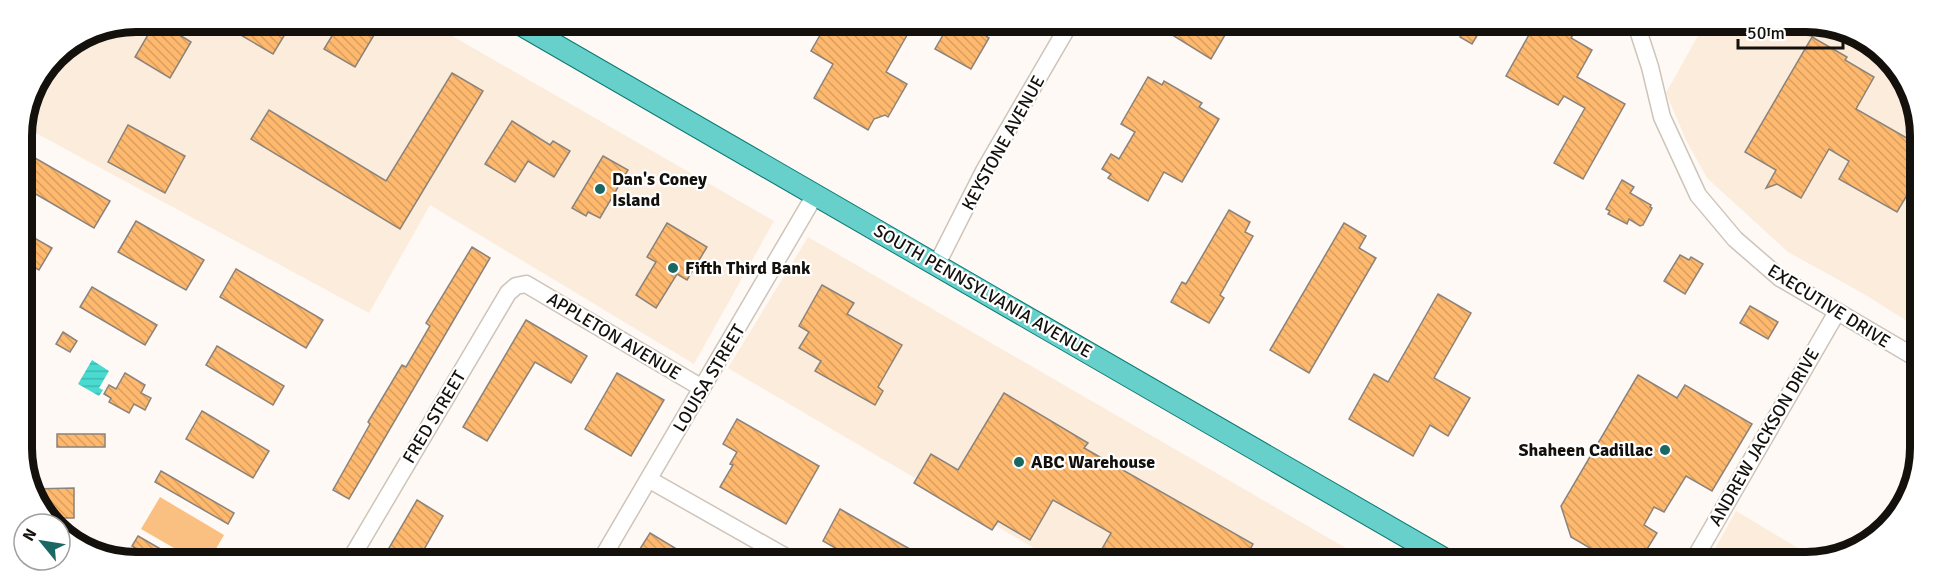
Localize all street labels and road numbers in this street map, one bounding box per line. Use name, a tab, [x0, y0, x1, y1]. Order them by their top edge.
street label: KEYSTONE AVENUE	[957, 72, 1049, 214]
street label: SOUTH PENNSYLVANIA AVENUE	[870, 219, 1096, 363]
street label: EXECUTIVE DRIVE	[1764, 259, 1894, 353]
street label: APPLETON AVENUE	[543, 287, 685, 385]
street label: LOUISA STREET	[668, 320, 750, 436]
street label: ANDREW JACKSON DRIVE	[1704, 344, 1824, 530]
street label: FRED STREET	[398, 366, 470, 467]

